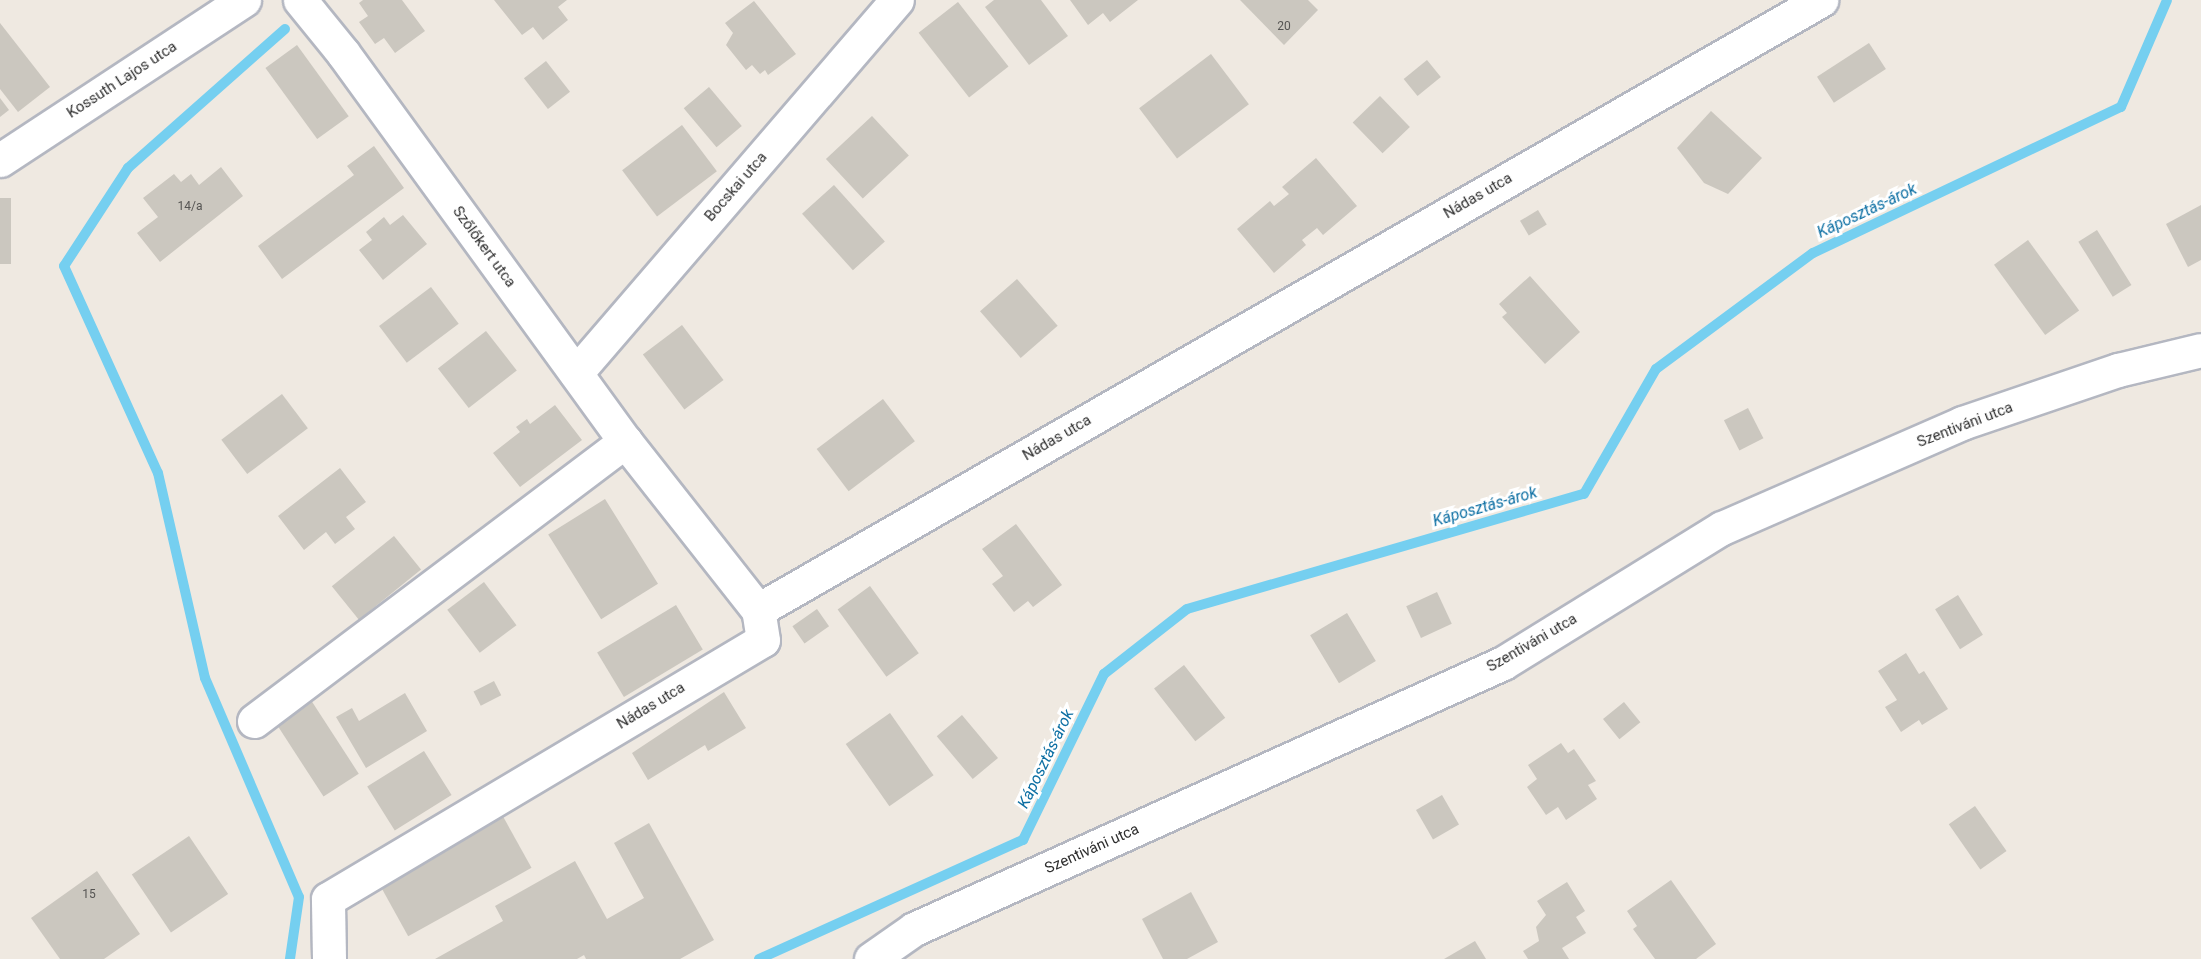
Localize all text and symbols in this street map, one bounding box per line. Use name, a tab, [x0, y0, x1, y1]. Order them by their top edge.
house number: 20	[1277, 20, 1291, 34]
street label: Kossuth Lajos utca	[64, 38, 180, 122]
street label: Bocskai utca	[701, 149, 771, 225]
street label: Nádas utca	[1441, 169, 1515, 223]
water label: Káposztás-árok	[1814, 180, 1920, 242]
house number: 14/a	[178, 200, 202, 214]
street label: Szőlőkert utca	[449, 203, 519, 291]
street label: Szentiváni utca	[1915, 398, 2015, 452]
street label: Nádas utca	[1020, 411, 1094, 465]
water label: Káposztás-árok	[1431, 483, 1539, 531]
street label: Szentiváni utca	[1484, 610, 1580, 676]
street label: Nádas utca	[614, 679, 688, 733]
water label: Káposztás-árok	[1014, 706, 1078, 812]
street label: Szentiváni utca	[1042, 820, 1142, 878]
house number: 15	[82, 888, 96, 902]

